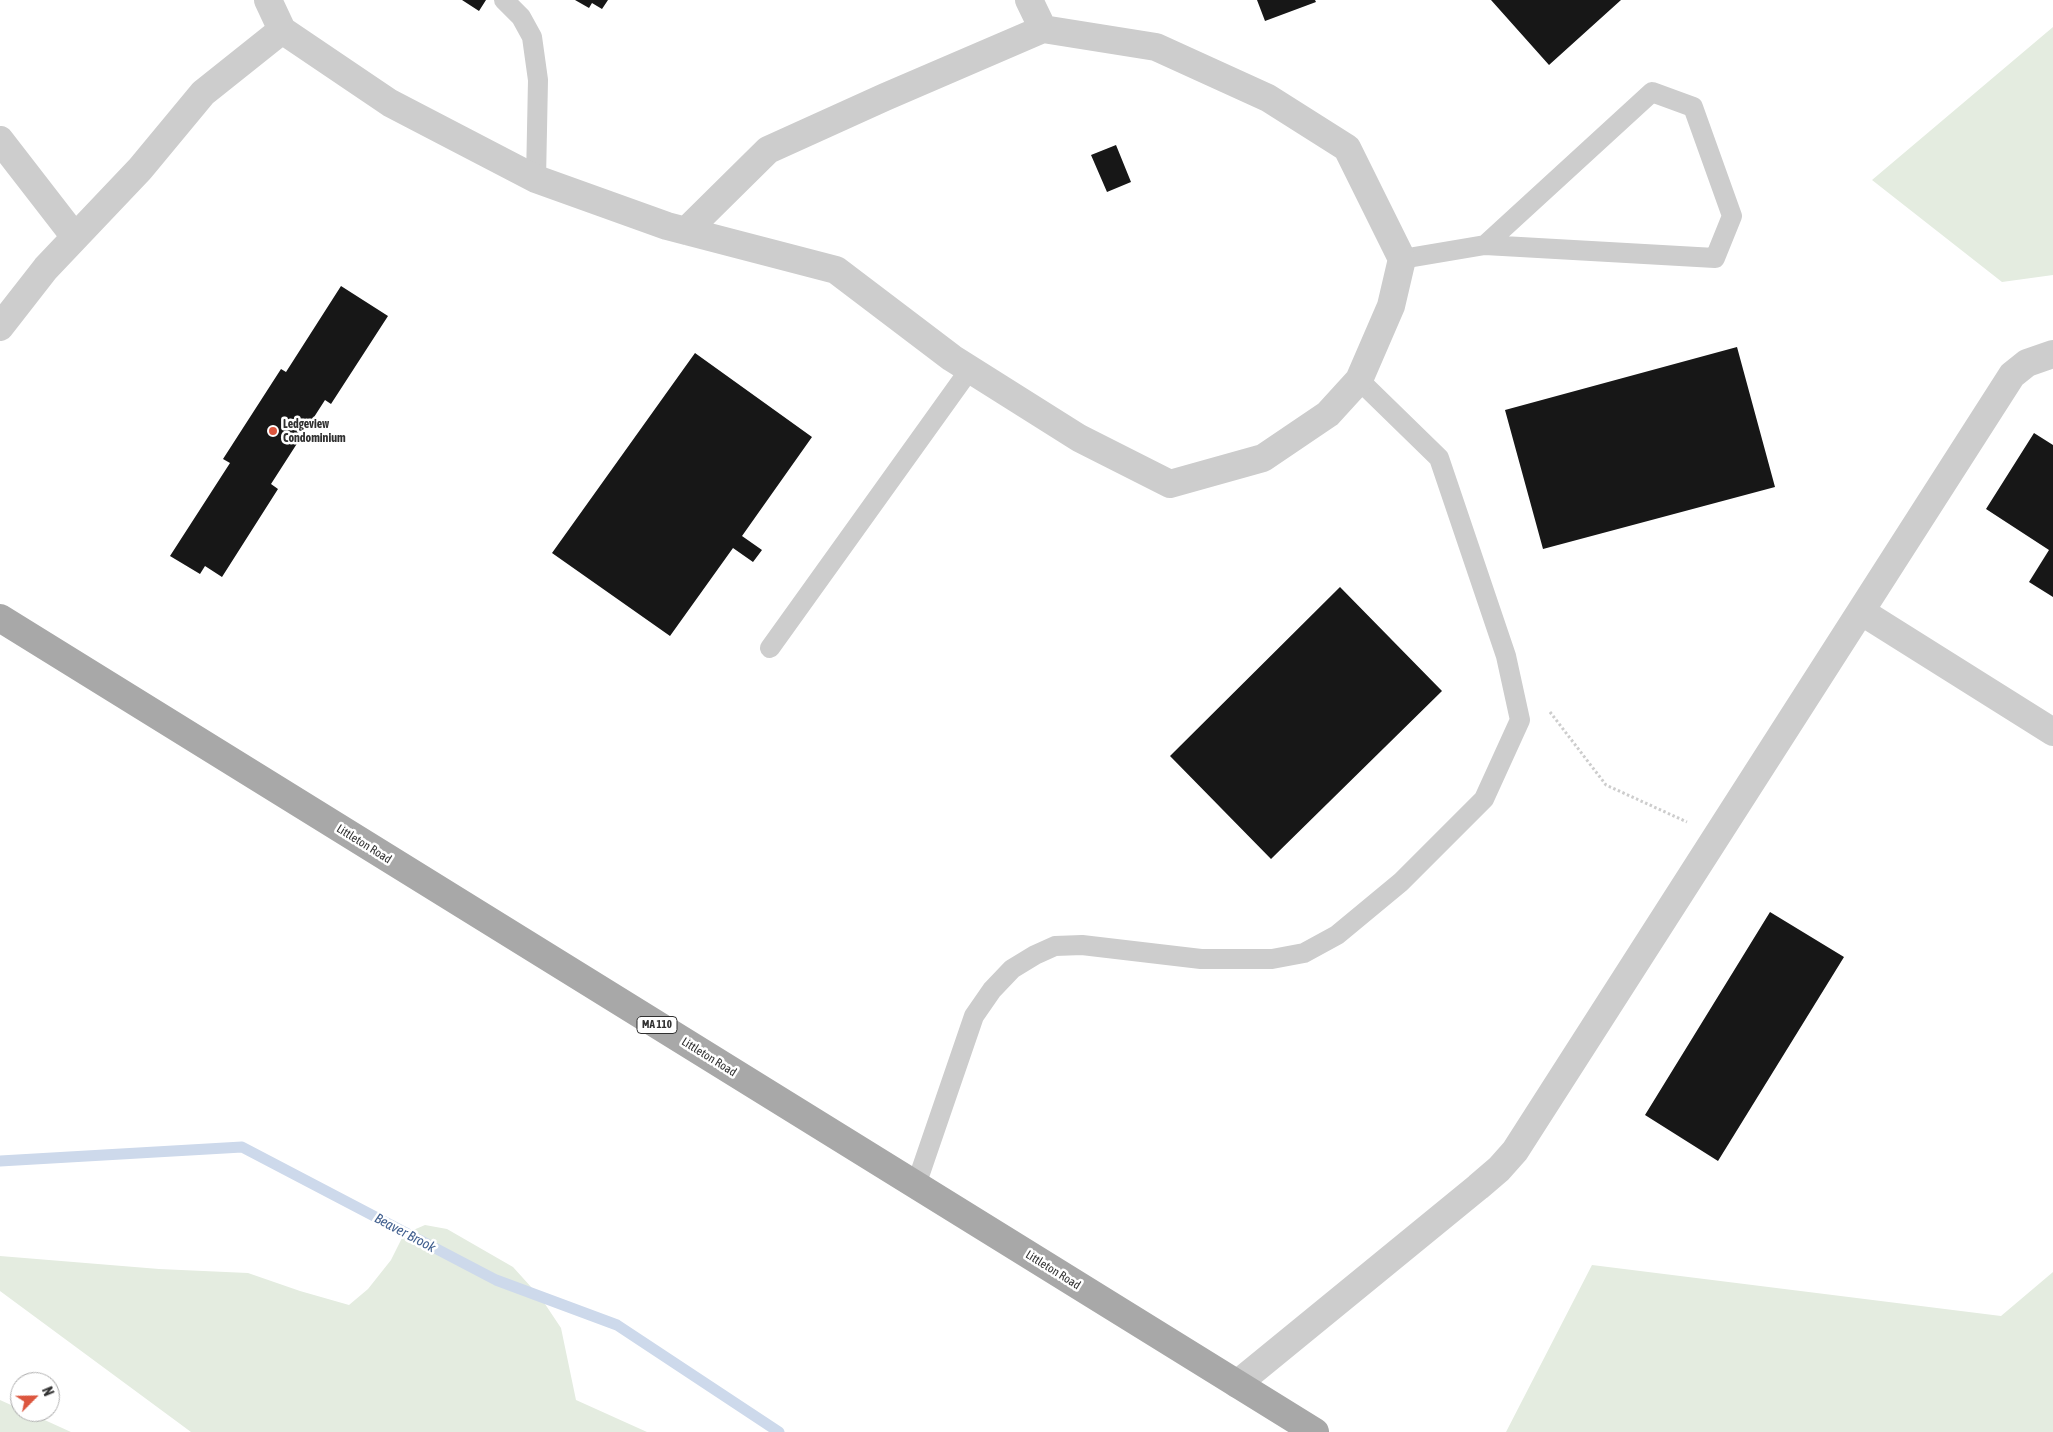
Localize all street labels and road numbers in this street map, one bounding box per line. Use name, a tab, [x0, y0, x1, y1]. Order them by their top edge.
street label: Littleton Road	[334, 821, 394, 867]
road number: MA 110	[637, 1016, 677, 1034]
street label: Littleton Road	[679, 1034, 739, 1080]
street label: Littleton Road	[1023, 1247, 1083, 1293]

